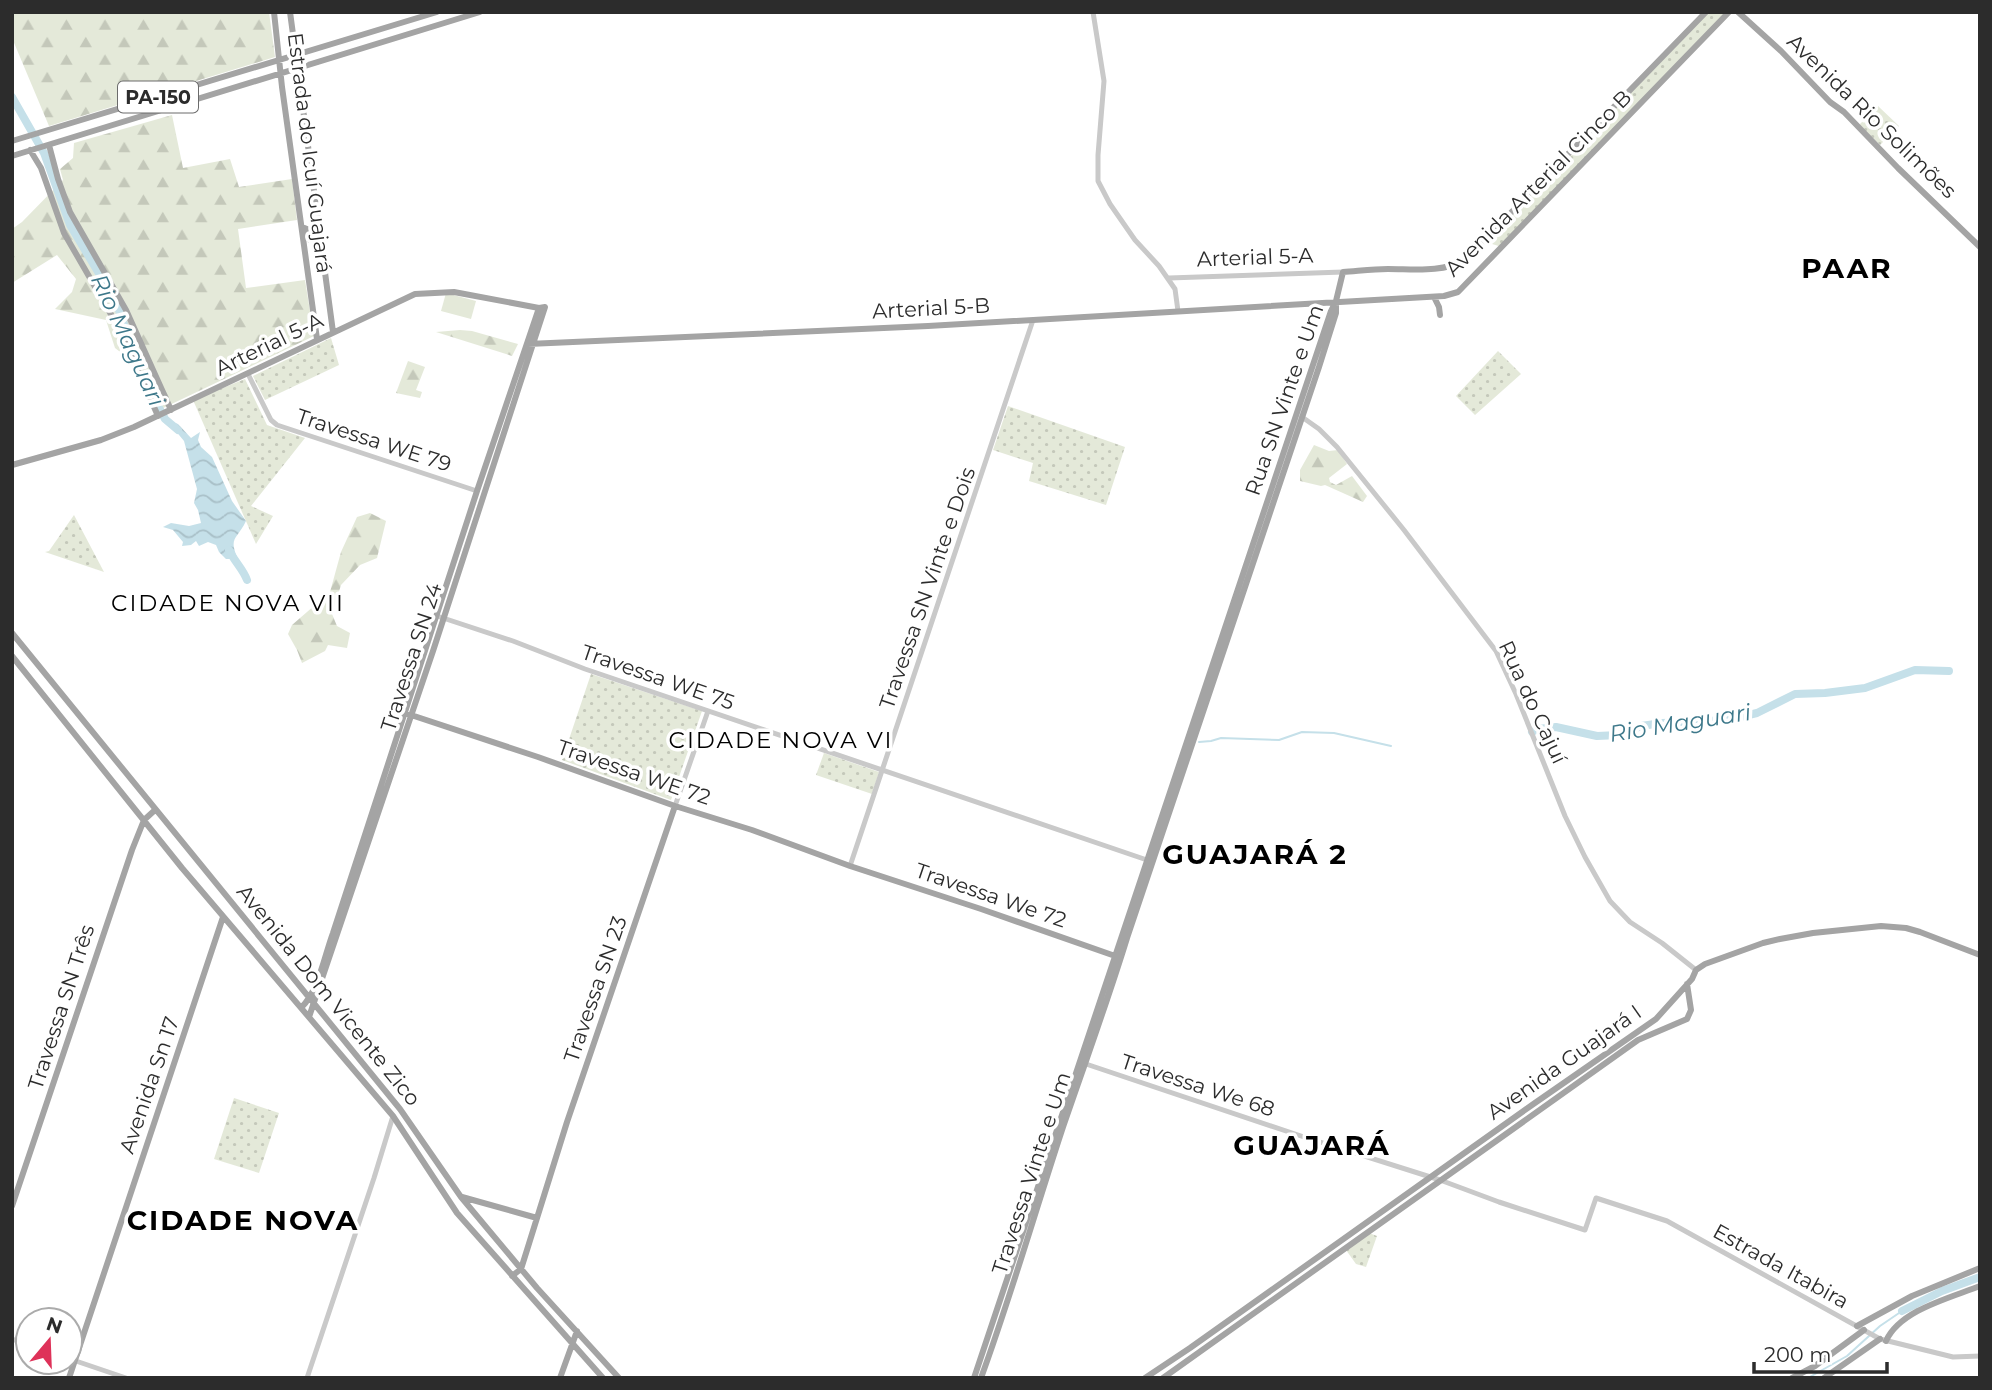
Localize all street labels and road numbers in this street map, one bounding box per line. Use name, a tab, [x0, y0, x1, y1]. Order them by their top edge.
street label: Avenida Rio Solimões	[1782, 29, 1962, 203]
street label: Estrada do Icuí Guajará	[283, 31, 337, 275]
road number: PA-150	[118, 82, 198, 113]
street label: Avenida Arterial Cinco B	[1440, 85, 1636, 281]
street label: Arterial 5-A	[1196, 242, 1315, 272]
street label: Arterial 5-B	[872, 292, 990, 324]
street label: Rua SN Vinte e Um	[1240, 301, 1328, 499]
street label: Arterial 5-A	[211, 307, 328, 381]
street label: Travessa WE 79	[293, 403, 455, 477]
street label: Travessa SN Vinte e Dois	[874, 464, 980, 712]
street label: Travessa SN 24	[375, 580, 447, 734]
street label: Rua do Cajuí	[1494, 637, 1573, 769]
street label: Travessa WE 75	[578, 639, 738, 715]
street label: Travessa WE 72	[554, 734, 714, 810]
street label: Travessa We 72	[912, 857, 1070, 933]
street label: Avenida Dom Vicente Zico	[232, 879, 426, 1111]
street label: Travessa SN 23	[558, 913, 632, 1065]
street label: Travessa SN Três	[23, 921, 99, 1093]
street label: Avenida Guajará I	[1482, 999, 1646, 1125]
street label: Avenida Sn 17	[114, 1013, 184, 1157]
street label: Travessa We 68	[1118, 1048, 1278, 1122]
street label: Travessa Vinte e Um	[986, 1069, 1076, 1277]
street label: Estrada Itabira	[1709, 1218, 1853, 1314]

